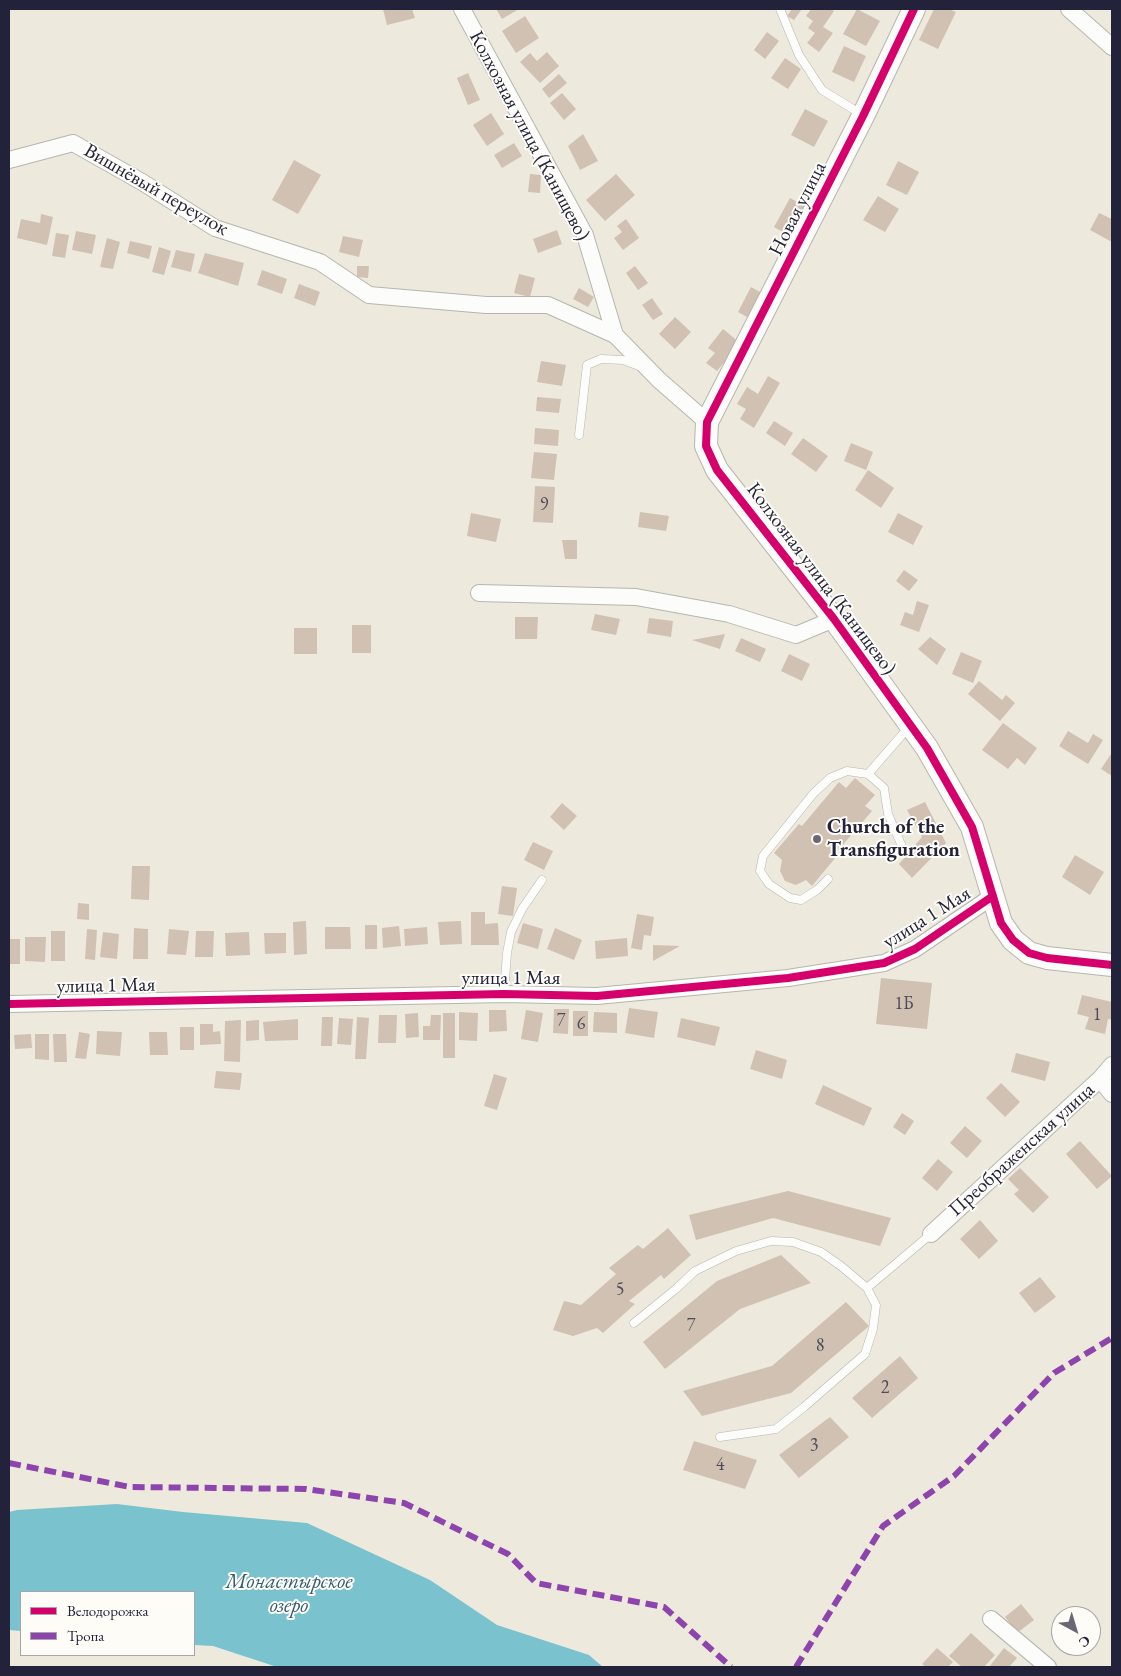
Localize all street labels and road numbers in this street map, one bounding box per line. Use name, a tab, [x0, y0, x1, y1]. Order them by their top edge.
street label: Колхозная улица (Канищево)	[463, 27, 595, 245]
street label: Вишнёвый переулок	[79, 139, 233, 241]
street label: Новая улица	[764, 158, 832, 260]
street label: Колхозная улица (Канищево)	[741, 478, 901, 680]
street label: улица 1 Мая	[879, 882, 975, 954]
street label: улица 1 Мая	[462, 967, 560, 991]
street label: улица 1 Мая	[56, 973, 156, 999]
street label: Преображенская улица	[944, 1078, 1100, 1222]

